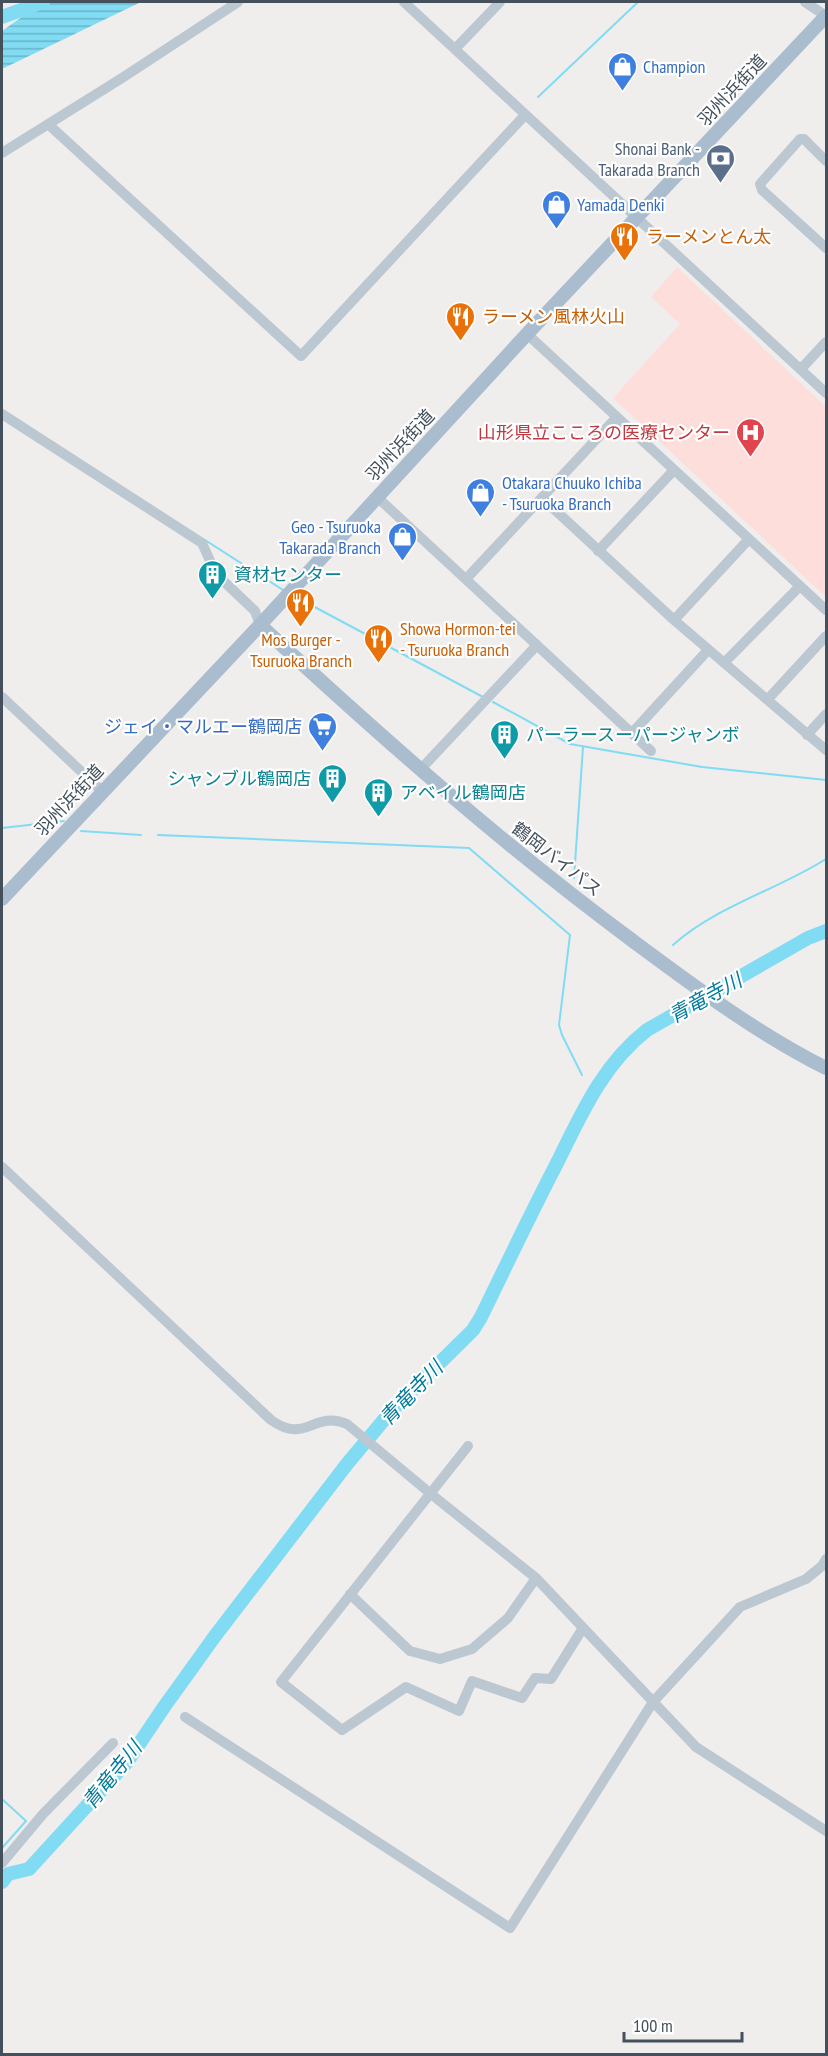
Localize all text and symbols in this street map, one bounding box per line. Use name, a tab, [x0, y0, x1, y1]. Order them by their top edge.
street label: 羽州浜街道	[693, 49, 771, 131]
shop icon: Champion	[606, 50, 638, 92]
place label: Champion	[643, 55, 706, 78]
place label: Shonai Bank - Takarada Branch	[598, 137, 700, 181]
bank icon: Shonai Bank - Takarada Branch	[705, 142, 737, 184]
shop icon: Yamada Denki	[540, 188, 572, 230]
place label: Yamada Denki	[577, 193, 665, 216]
restaurant icon: ラーメンとん太	[609, 220, 641, 262]
place label: ラーメンとん太	[646, 225, 771, 248]
restaurant icon: ラーメン風林火山	[445, 300, 477, 342]
place label: ラーメン風林火山	[482, 305, 625, 328]
street label: 羽州浜街道	[361, 404, 439, 486]
hospital icon: 山形県立こころの医療センター	[735, 416, 767, 458]
place label: 山形県立こころの医療センター	[478, 421, 730, 444]
place label: Otakara Chuuko Ichiba - Tsuruoka Branch	[502, 471, 642, 515]
shop icon: Otakara Chuuko Ichiba - Tsuruoka Branch	[465, 476, 497, 518]
place label: Geo - Tsuruoka Takarada Branch	[279, 515, 381, 559]
shop icon: Geo - Tsuruoka Takarada Branch	[386, 520, 418, 562]
building icon: 資材センター	[197, 558, 229, 600]
place label: 資材センター	[234, 563, 342, 586]
restaurant icon: Mos Burger - Tsuruoka Branch	[285, 586, 317, 628]
place label: Showa Hormon-tei - Tsuruoka Branch	[400, 617, 516, 661]
restaurant icon: Showa Hormon-tei - Tsuruoka Branch	[363, 622, 395, 664]
place label: Mos Burger - Tsuruoka Branch	[250, 628, 352, 672]
supermarket icon: ジェイ・マルエー鶴岡店	[307, 710, 339, 752]
place label: ジェイ・マルエー鶴岡店	[104, 715, 302, 738]
building icon: パーラースーパージャンボ	[489, 718, 521, 760]
place label: パーラースーパージャンボ	[526, 723, 740, 746]
street label: 羽州浜街道	[30, 759, 108, 841]
building icon: シャンブル鶴岡店	[316, 762, 348, 804]
place label: シャンブル鶴岡店	[168, 767, 311, 790]
building icon: アベイル鶴岡店	[363, 776, 395, 818]
place label: アベイル鶴岡店	[400, 781, 526, 804]
street label: 鶴岡バイパス	[508, 817, 606, 901]
water label: 青竜寺川	[664, 966, 748, 1029]
water label: 青竜寺川	[374, 1354, 450, 1431]
water label: 青竜寺川	[77, 1734, 149, 1814]
scale bar	[624, 2005, 742, 2043]
text: 100 m	[633, 2014, 673, 2037]

